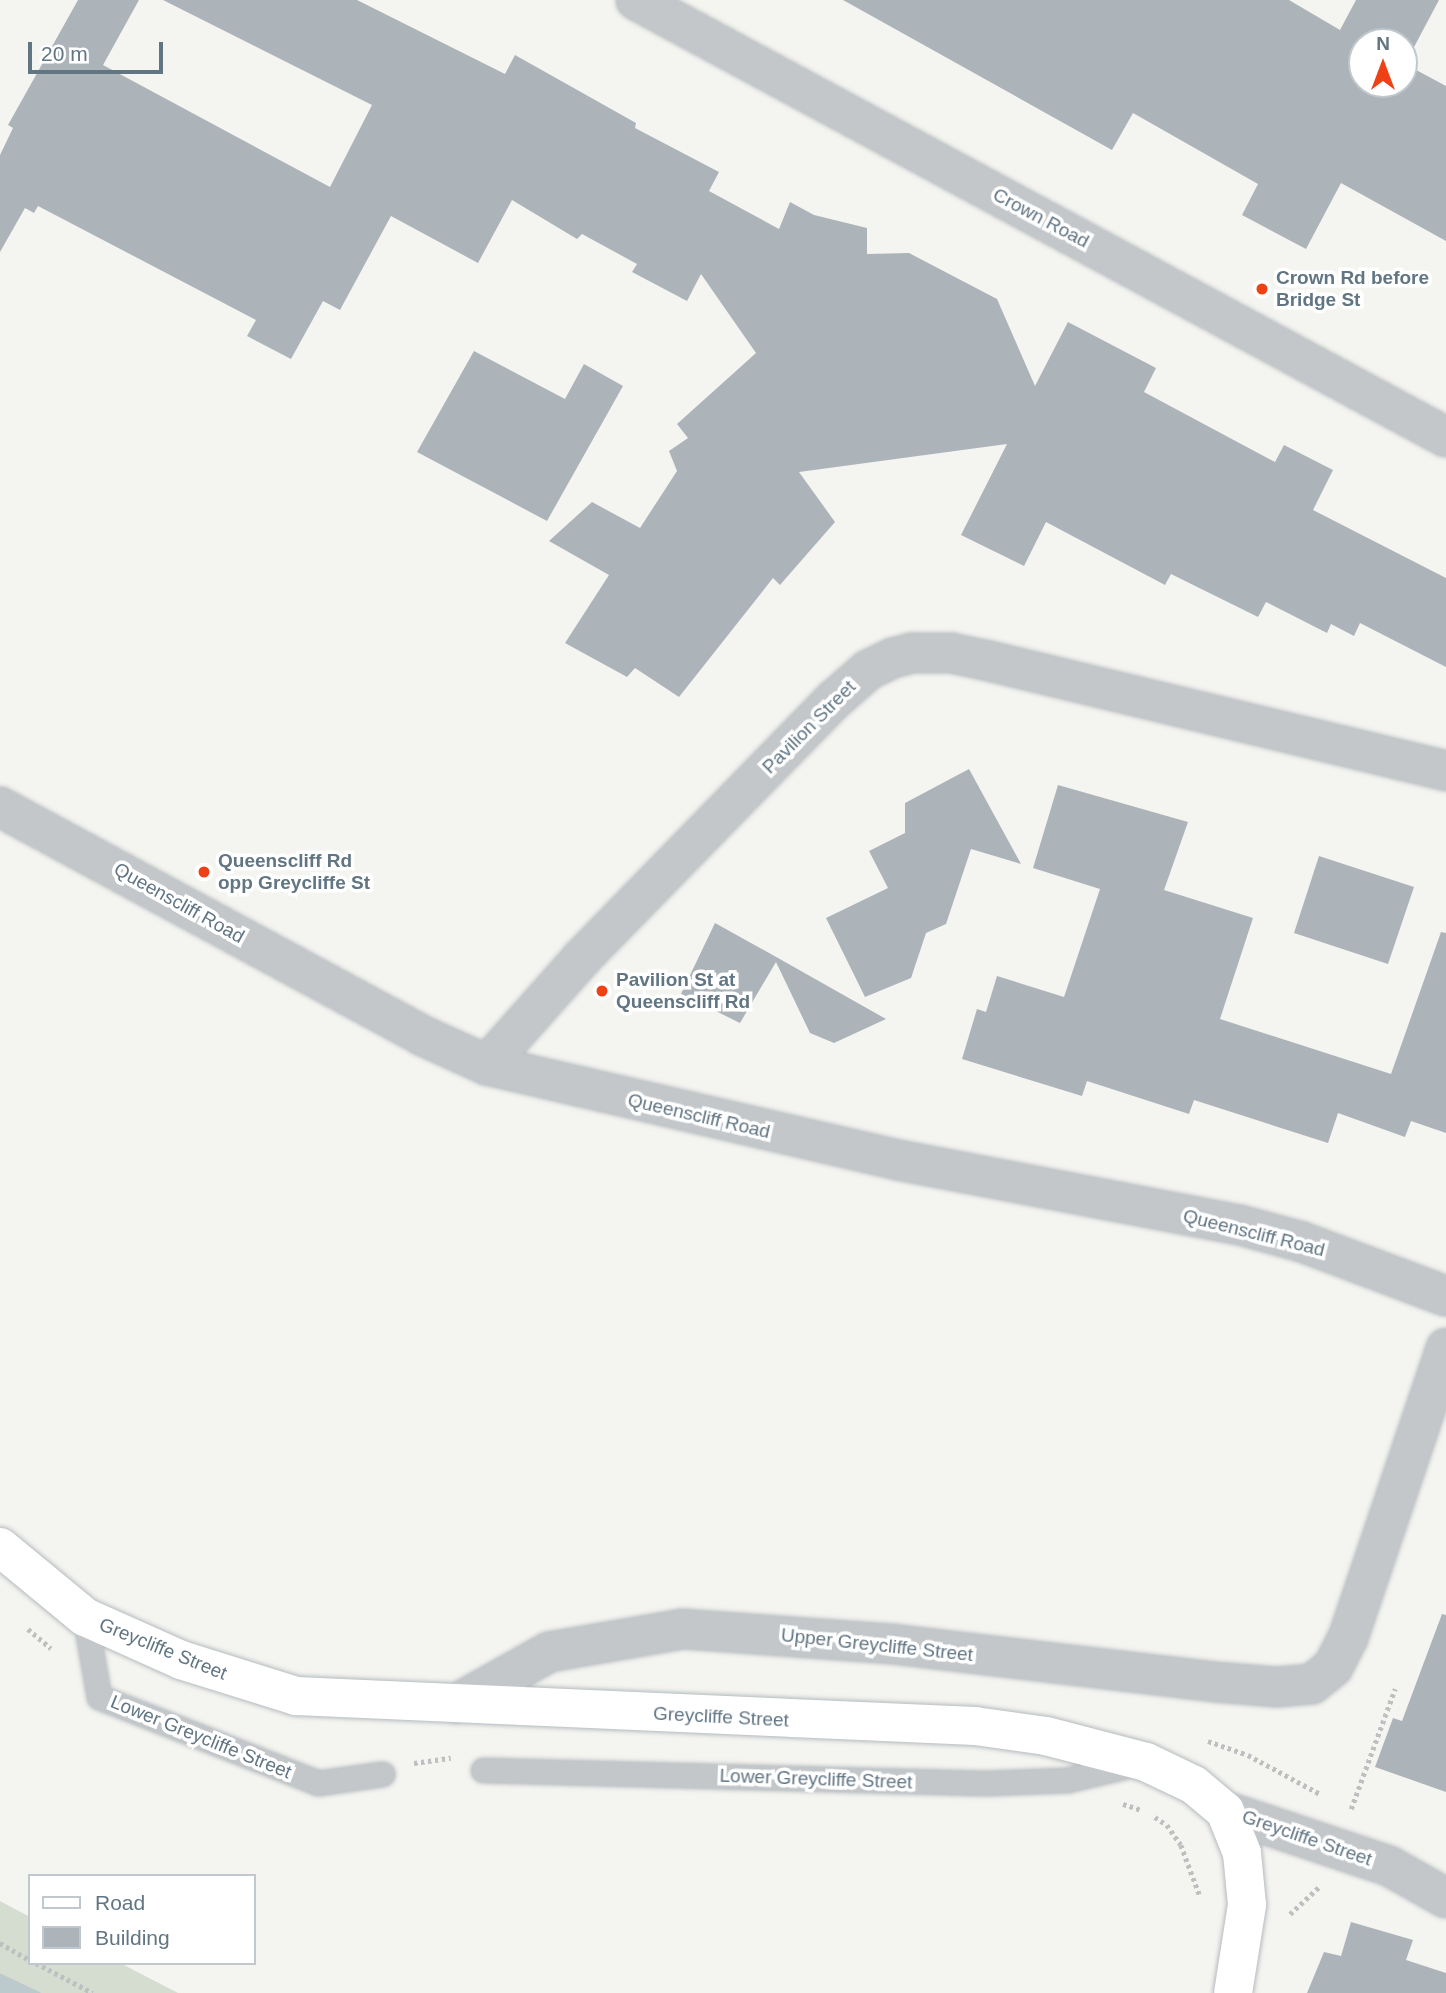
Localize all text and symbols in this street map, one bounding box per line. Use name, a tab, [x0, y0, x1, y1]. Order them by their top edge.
scale bar	[32, 28, 166, 72]
north arrow	[1348, 28, 1418, 98]
text: N	[1376, 33, 1390, 54]
text: 20 m	[41, 42, 88, 65]
street label: Crown Road	[989, 183, 1093, 253]
place label: Crown Rd before Bridge St	[1276, 267, 1429, 311]
marker: Crown Rd before Bridge St	[1254, 281, 1270, 297]
street label: Pavilion Street	[758, 676, 860, 778]
place label: Queenscliff Rd opp Greycliffe St	[218, 850, 370, 894]
street label: Queenscliff Road	[110, 858, 248, 948]
marker: Queenscliff Rd opp Greycliffe St	[196, 864, 212, 880]
place label: Pavilion St at Queenscliff Rd	[616, 969, 750, 1013]
marker: Pavilion St at Queenscliff Rd	[594, 983, 610, 999]
street label: Queenscliff Road	[626, 1089, 772, 1143]
street label: Queenscliff Road	[1181, 1204, 1327, 1262]
street label: Greycliffe Street	[96, 1613, 230, 1685]
street label: Upper Greycliffe Street	[780, 1624, 974, 1666]
street label: Lower Greycliffe Street	[107, 1690, 295, 1784]
street label: Greycliffe Street	[653, 1702, 789, 1732]
street label: Lower Greycliffe Street	[719, 1764, 913, 1794]
street label: Greycliffe Street	[1239, 1805, 1375, 1871]
legend	[28, 1874, 256, 1965]
text: Road	[95, 1891, 145, 1914]
text: Building	[95, 1926, 170, 1949]

